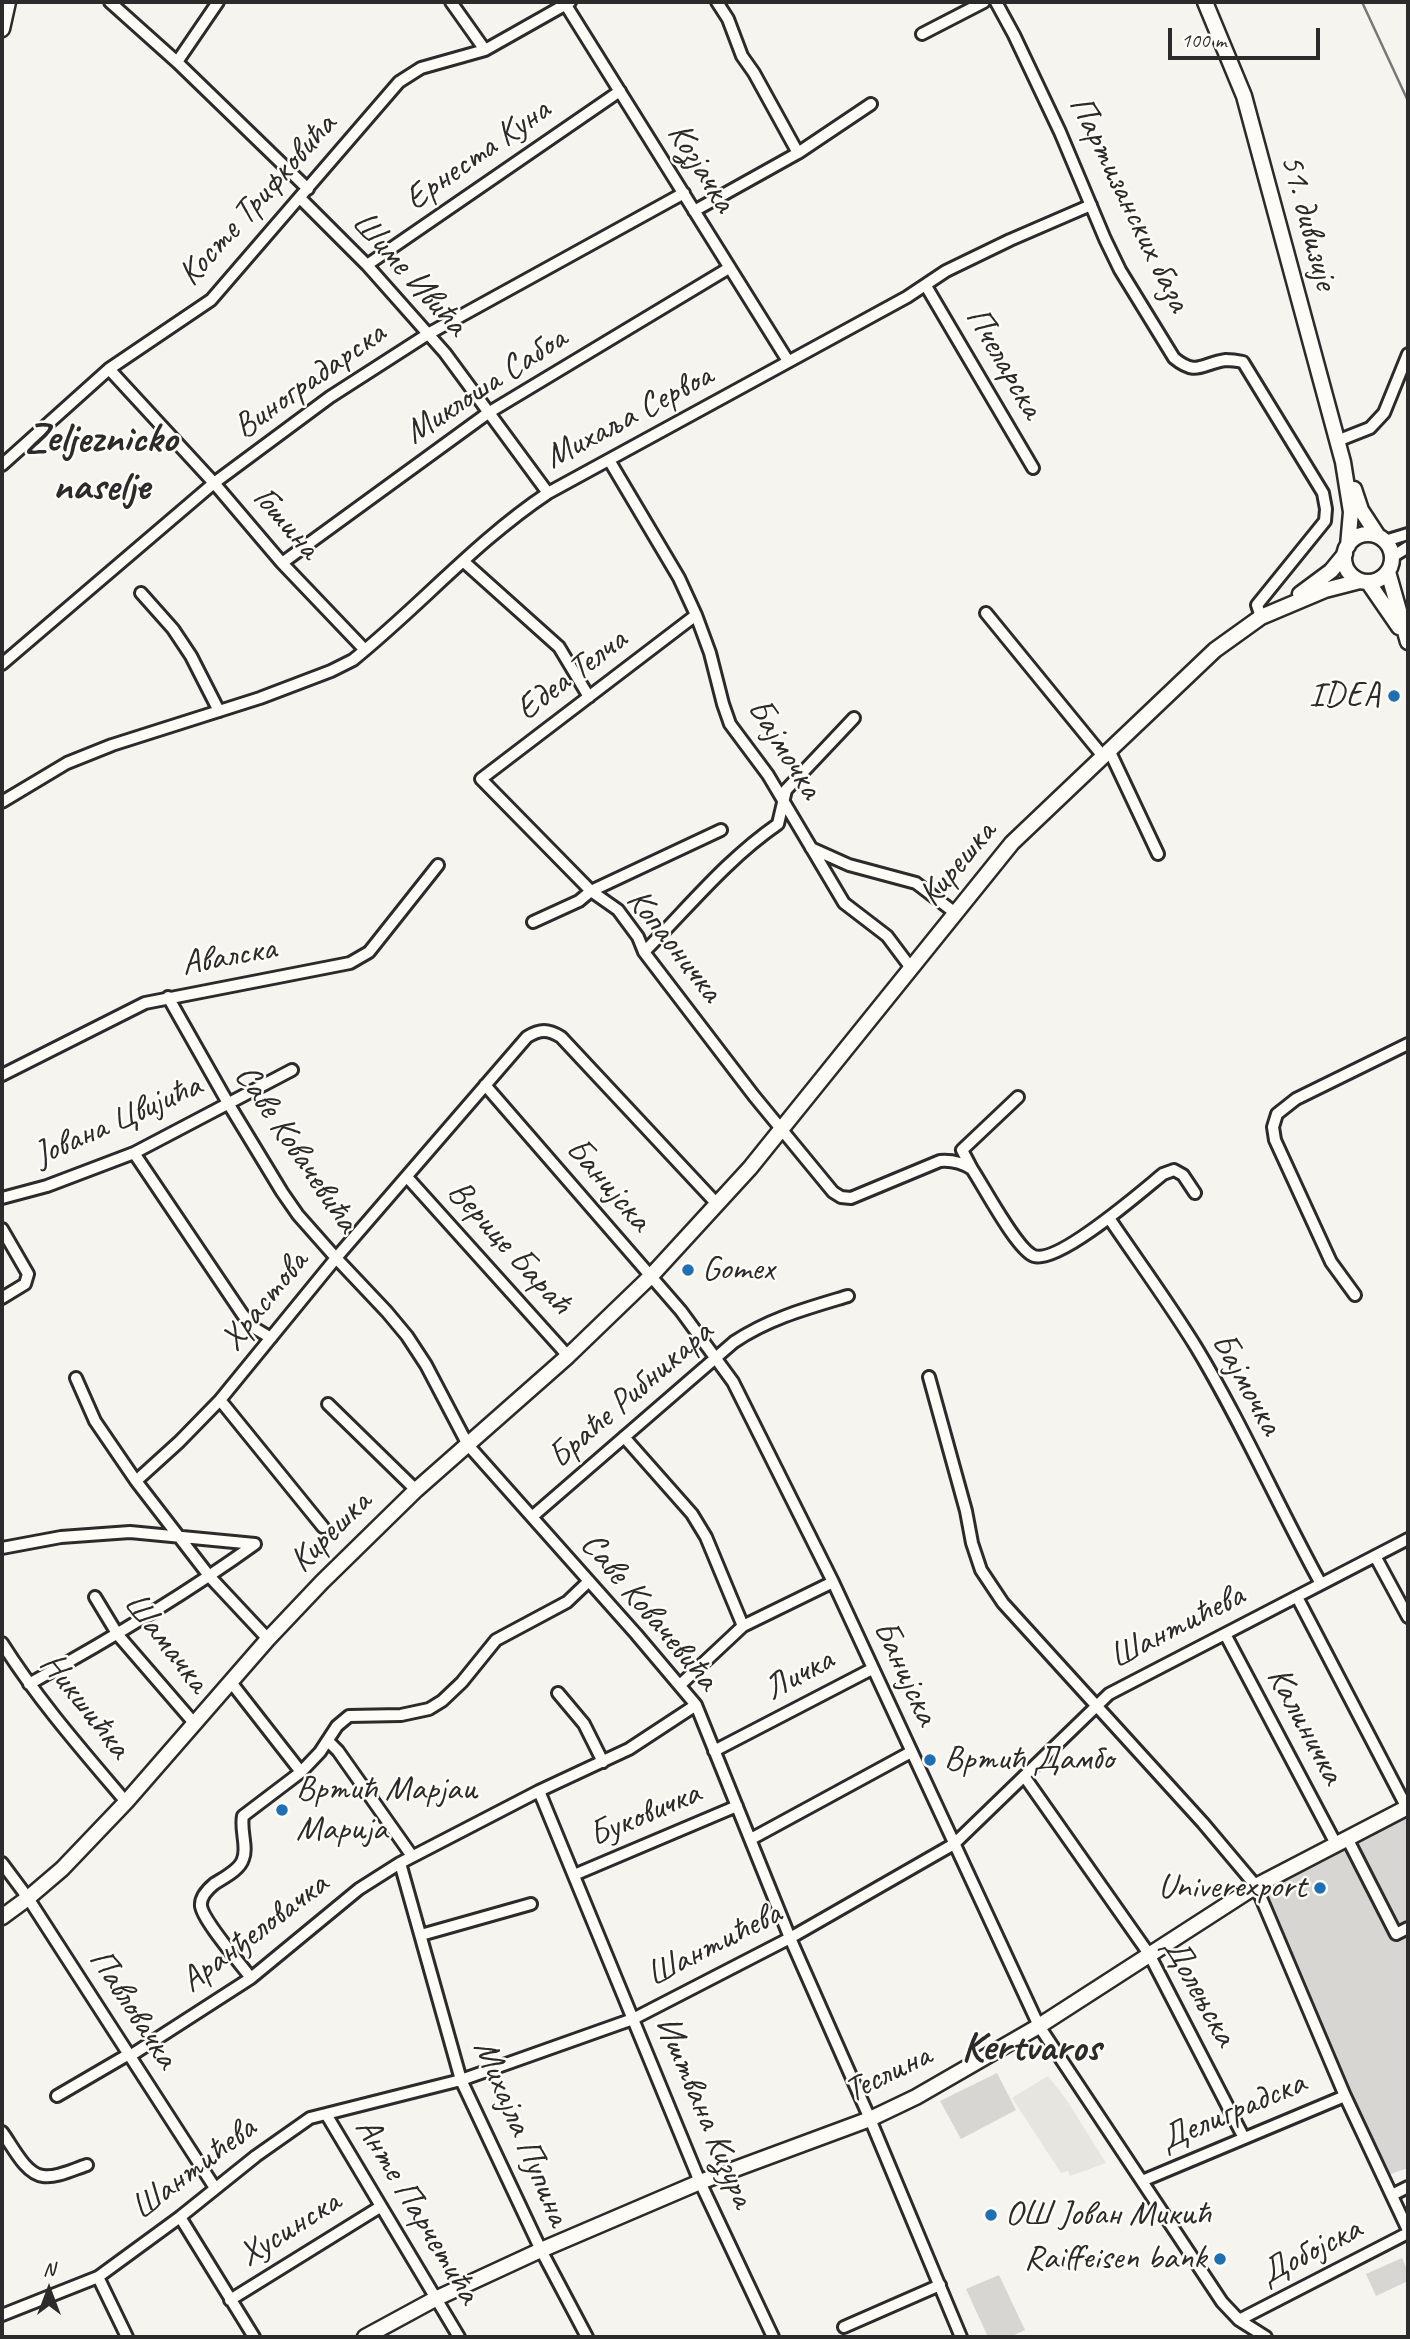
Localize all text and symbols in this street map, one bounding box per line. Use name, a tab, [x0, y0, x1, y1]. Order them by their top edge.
scale bar	[1172, 14, 1324, 58]
text: 100 m	[1181, 27, 1226, 53]
street label: Партизанских база	[1059, 89, 1199, 319]
street label: Ернеста Куна	[397, 90, 559, 220]
street label: Косте Трифковића	[170, 105, 346, 295]
street label: Козјачка	[657, 116, 745, 220]
street label: 51. дивизије	[1270, 150, 1346, 294]
street label: Шиме Ивића	[342, 203, 476, 345]
street label: Пчеларска	[955, 300, 1053, 426]
street label: Виноградарска	[226, 313, 394, 449]
street label: Миклоша Сабоа	[397, 318, 575, 454]
street label: Михаља Сервоа	[538, 355, 720, 479]
district label: Zeljeznicko naselje	[25, 415, 177, 514]
street label: Гошина	[243, 478, 329, 568]
street label: Едеа Телча	[508, 620, 636, 730]
place label: IDEA	[1309, 675, 1380, 717]
marker: IDEA	[1386, 688, 1402, 704]
street label: Бајмочка	[737, 691, 831, 807]
street label: Кирешка	[910, 813, 1006, 915]
street label: Копаоничка	[617, 881, 731, 1011]
street label: Авалска	[179, 928, 279, 986]
street label: Саве Ковачевића	[225, 1057, 367, 1241]
street label: Јована Цвијића	[28, 1065, 208, 1177]
street label: Банијска	[556, 1129, 660, 1241]
street label: Верице Бараћ	[438, 1172, 580, 1324]
street label: Храстова	[212, 1243, 318, 1359]
place label: Gomex	[702, 1249, 774, 1291]
marker: Gomex	[680, 1262, 696, 1278]
street label: Браће Рибникара	[540, 1312, 722, 1478]
street label: Бајмочка	[1201, 1325, 1291, 1443]
street label: Кирешка	[281, 1482, 381, 1582]
street label: Саве Ковачевића	[571, 1524, 727, 1700]
street label: Шантићева	[1102, 1575, 1252, 1679]
street label: Шамачка	[114, 1584, 218, 1702]
street label: Банијска	[863, 1614, 947, 1732]
street label: Личка	[757, 1639, 841, 1711]
street label: Никшићка	[31, 1645, 139, 1767]
street label: Калиничка	[1257, 1660, 1353, 1792]
place label: Вртић Дамбо	[944, 1739, 1114, 1781]
marker: Вртић Дамбо	[922, 1752, 938, 1768]
place label: Вртић Марјаи Марија	[296, 1769, 477, 1851]
street label: Буковичка	[583, 1773, 707, 1857]
marker: Вртић Марјаи Марија	[274, 1802, 290, 1818]
street label: Аранђеловачка	[173, 1864, 337, 2002]
place label: Univerexport	[1158, 1867, 1306, 1909]
marker: Univerexport	[1312, 1880, 1328, 1896]
street label: Шантићева	[639, 1893, 789, 1997]
street label: Долењска	[1152, 1930, 1246, 2054]
street label: Павловачка	[79, 1941, 187, 2077]
street label: Иштвана Кизура	[645, 2010, 763, 2214]
district label: Kertvaros	[962, 2024, 1100, 2074]
street label: Михајла Пупина	[463, 2034, 579, 2232]
street label: Теслина	[838, 2035, 938, 2113]
street label: Делиградска	[1154, 2063, 1312, 2161]
street label: Шантићева	[123, 2108, 265, 2230]
street label: Анте Парчетића	[345, 2110, 489, 2312]
street label: Хусинска	[232, 2182, 348, 2276]
place label: ОШ Јован Микић	[1005, 2194, 1210, 2236]
marker: ОШ Јован Микић	[983, 2207, 999, 2223]
street label: Добојска	[1253, 2209, 1369, 2295]
place label: Raiffeisen bank	[1024, 2238, 1206, 2280]
marker: Raiffeisen bank	[1212, 2251, 1228, 2267]
north arrow	[14, 2255, 84, 2325]
text: N	[43, 2257, 55, 2281]

